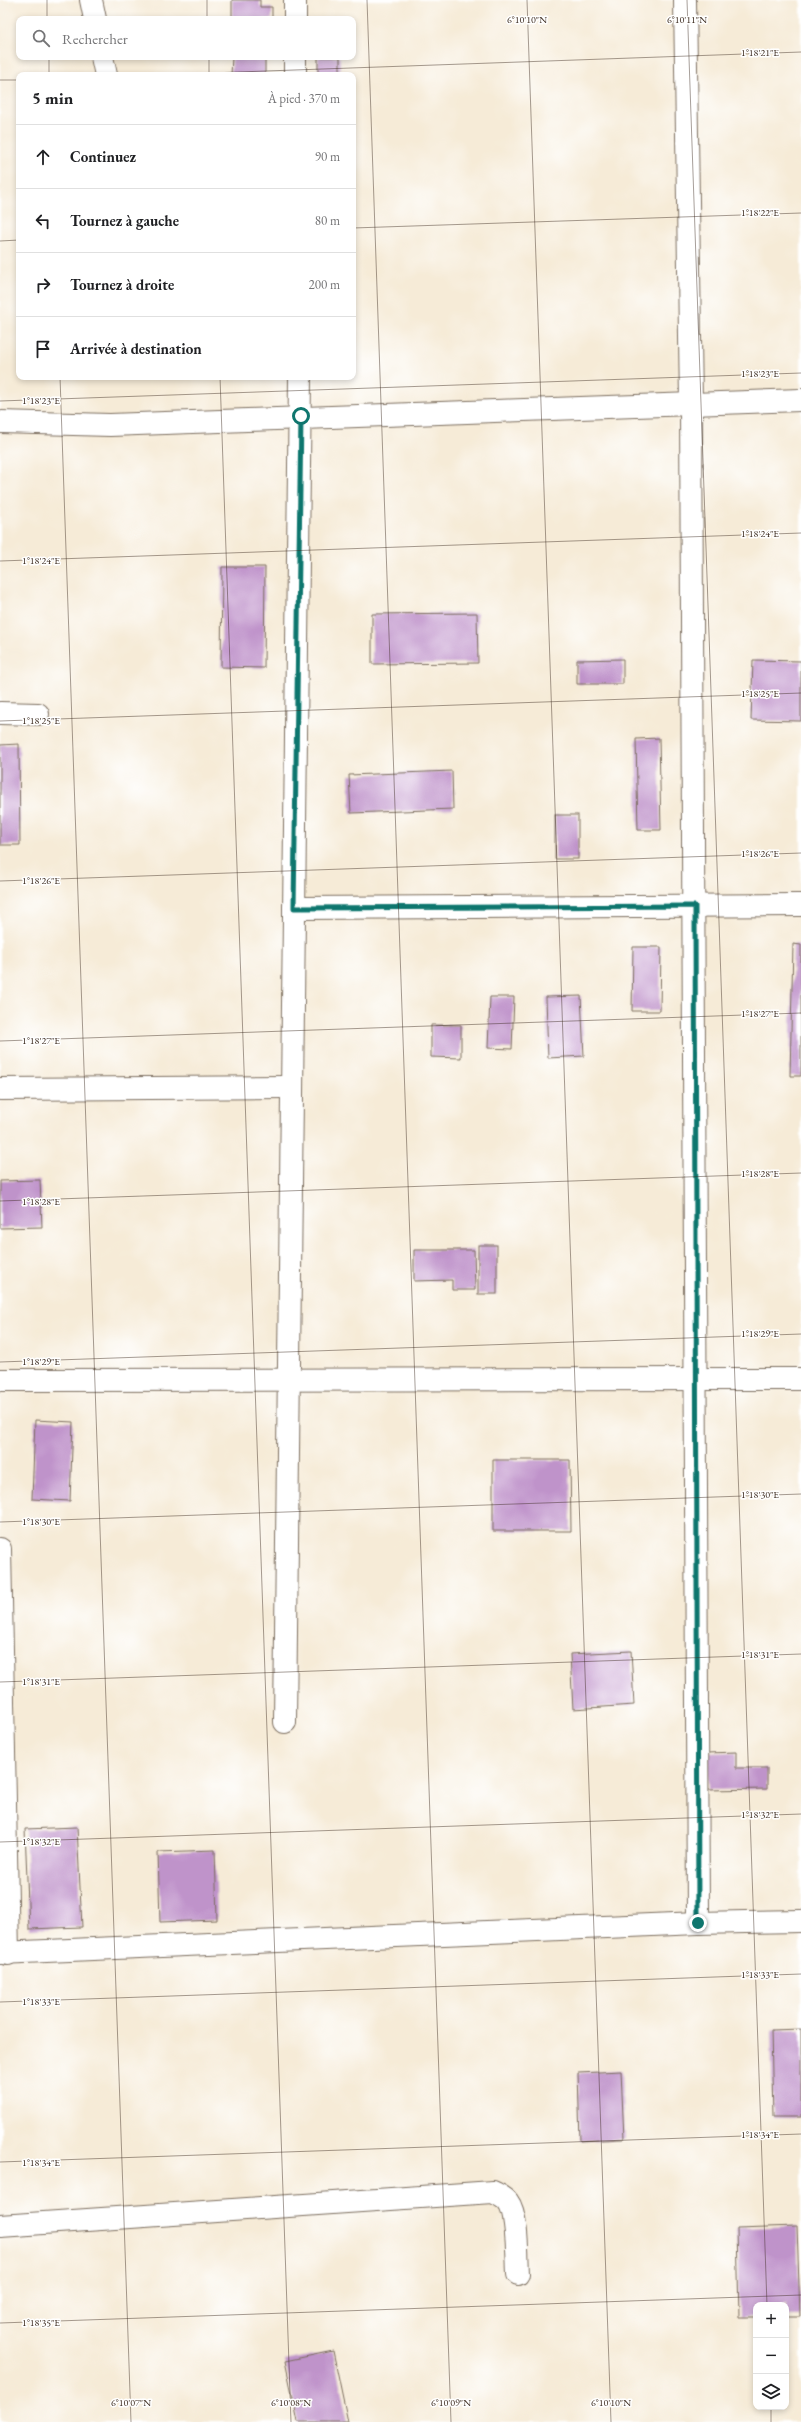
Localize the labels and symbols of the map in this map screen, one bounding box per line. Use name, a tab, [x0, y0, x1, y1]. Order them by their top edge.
text: 6°10'10"N	[507, 13, 547, 26]
text: 6°10'11"N	[667, 13, 707, 26]
text: 1°18'21"E	[741, 46, 779, 59]
text: 1°18'22"E	[741, 206, 779, 219]
text: 1°18'23"E	[741, 367, 779, 380]
text: 1°18'23"E	[22, 394, 60, 407]
route start	[292, 407, 310, 425]
text: 1°18'24"E	[741, 527, 779, 540]
text: 1°18'24"E	[22, 554, 60, 567]
text: 1°18'25"E	[741, 687, 779, 700]
text: 1°18'25"E	[22, 714, 60, 727]
text: 1°18'26"E	[741, 847, 779, 860]
text: 1°18'26"E	[22, 874, 60, 887]
text: 1°18'27"E	[741, 1007, 779, 1020]
text: 1°18'27"E	[22, 1034, 60, 1047]
text: 1°18'28"E	[741, 1167, 779, 1180]
text: 1°18'28"E	[22, 1195, 60, 1208]
text: 1°18'29"E	[741, 1327, 779, 1340]
text: 1°18'29"E	[22, 1355, 60, 1368]
text: 1°18'30"E	[741, 1488, 779, 1501]
text: 1°18'30"E	[22, 1515, 60, 1528]
text: 1°18'31"E	[741, 1648, 779, 1661]
text: 1°18'31"E	[22, 1675, 60, 1688]
text: 1°18'32"E	[741, 1808, 779, 1821]
text: 1°18'32"E	[22, 1835, 60, 1848]
route end	[689, 1914, 707, 1932]
text: 1°18'33"E	[741, 1968, 779, 1981]
text: 1°18'33"E	[22, 1995, 60, 2008]
text: 1°18'34"E	[741, 2128, 779, 2141]
text: 1°18'34"E	[22, 2156, 60, 2169]
text: 1°18'35"E	[22, 2316, 60, 2329]
text: 6°10'07"N	[111, 2396, 151, 2409]
text: 6°10'08"N	[271, 2396, 311, 2409]
text: 6°10'09"N	[431, 2396, 471, 2409]
text: 6°10'10"N	[591, 2396, 631, 2409]

